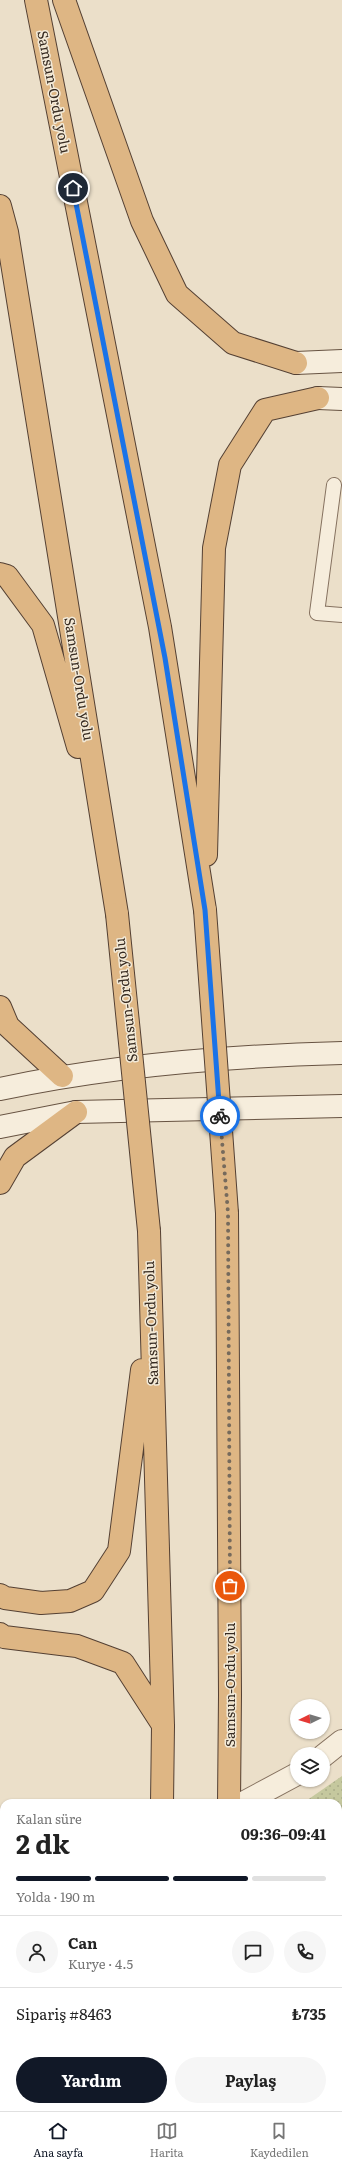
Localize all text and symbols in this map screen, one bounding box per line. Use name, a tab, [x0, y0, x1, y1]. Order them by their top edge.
street label: Samsun-Ordu yolu	[33, 29, 77, 155]
pin	[56, 171, 90, 205]
icon: home	[62, 177, 84, 199]
street label: Samsun-Ordu yolu	[60, 616, 100, 742]
street label: Samsun-Ordu yolu	[109, 937, 141, 1063]
courier	[200, 1096, 240, 1136]
icon: bike	[209, 1105, 231, 1127]
street label: Samsun-Ordu yolu	[138, 1260, 162, 1386]
pin	[213, 1569, 247, 1603]
icon: bag	[219, 1575, 241, 1597]
street label: Samsun-Ordu yolu	[219, 1623, 239, 1747]
north arrow	[290, 1699, 330, 1739]
map controls	[290, 1699, 330, 1787]
button: layers	[290, 1747, 330, 1787]
text: Kalan süre	[16, 1809, 82, 1828]
text: 09:36–09:41	[241, 1822, 326, 1845]
text: 2 dk	[16, 1823, 70, 1862]
text: Yolda · 190 m	[16, 1887, 95, 1906]
button: person	[16, 1931, 58, 1973]
text: Can	[68, 1931, 97, 1954]
button: chat	[232, 1931, 274, 1973]
button: phone	[284, 1931, 326, 1973]
text: Kurye · 4.5	[68, 1954, 133, 1973]
text: Sipariş #8463	[16, 2002, 112, 2025]
text: ₺735	[292, 2002, 326, 2025]
button: Yardım	[16, 2057, 167, 2103]
button: Paylaş	[175, 2057, 326, 2103]
tab: Ana sayfa	[33, 2120, 83, 2160]
tab: Harita	[150, 2120, 184, 2160]
tab: Kaydedilen	[250, 2120, 309, 2160]

